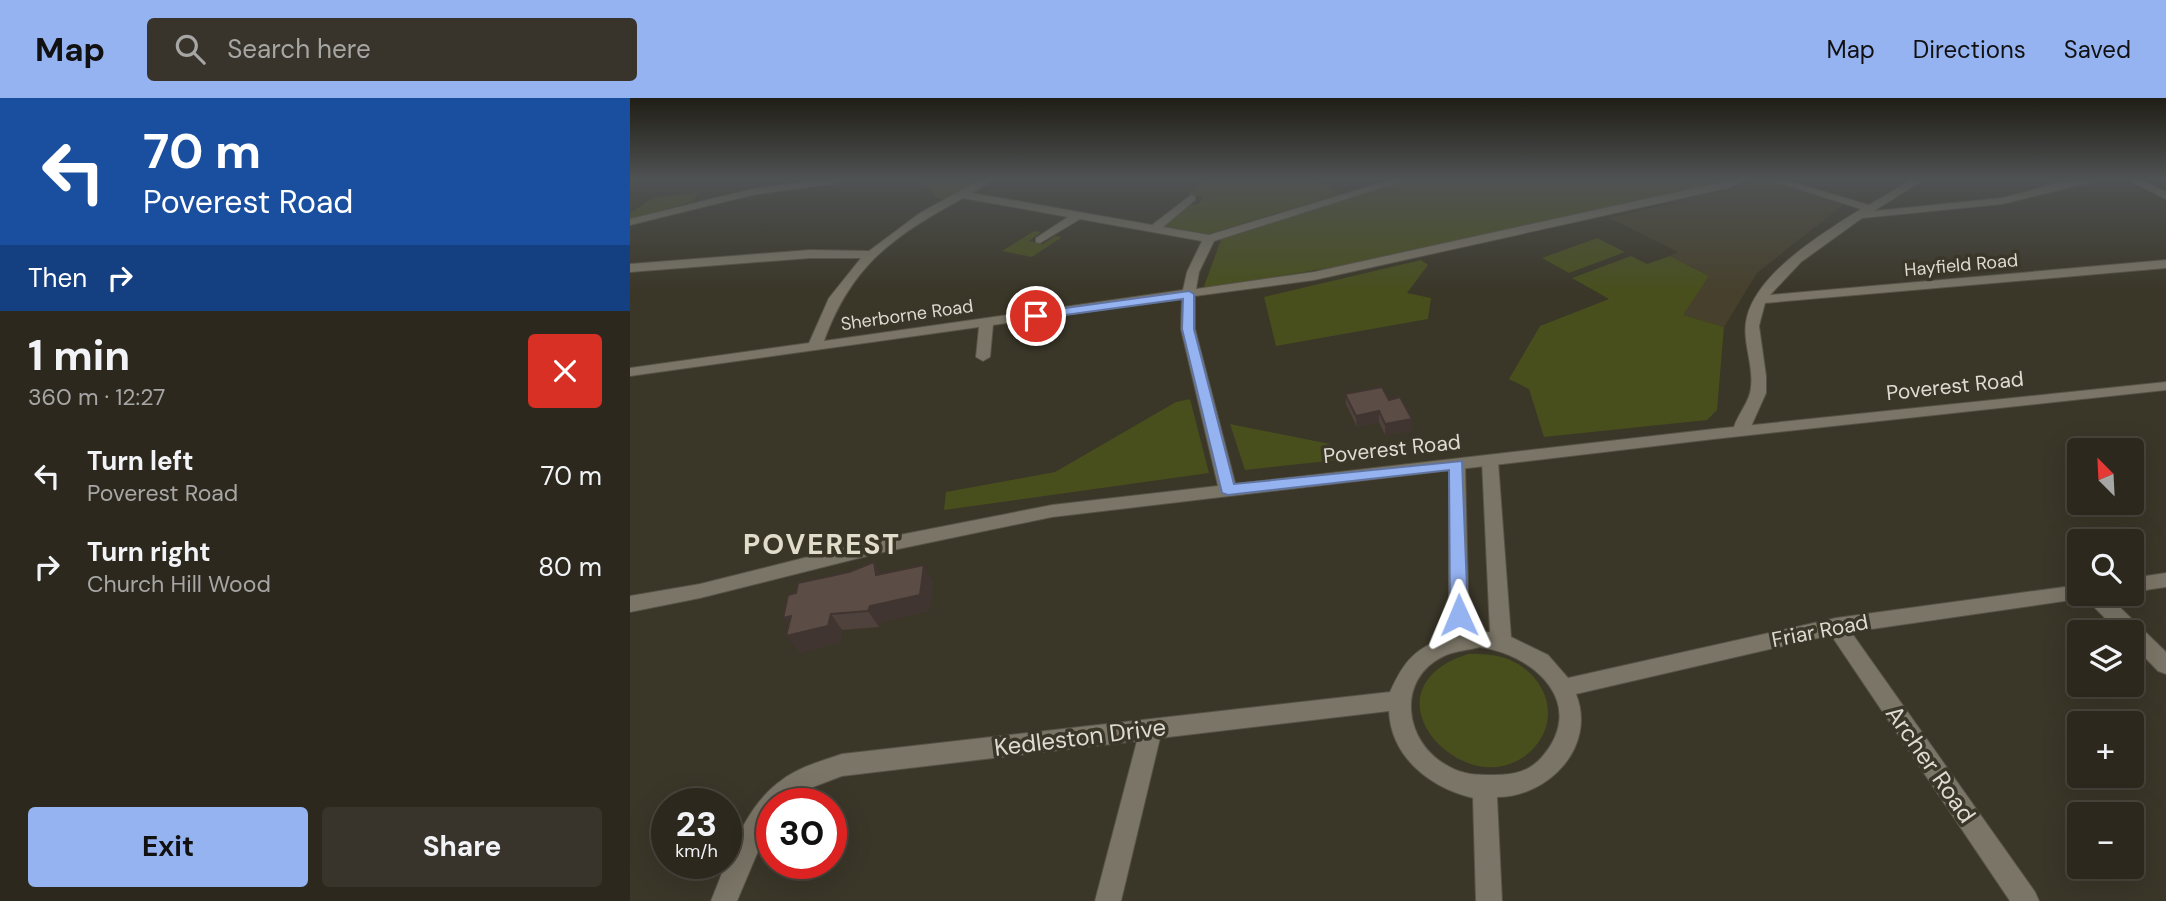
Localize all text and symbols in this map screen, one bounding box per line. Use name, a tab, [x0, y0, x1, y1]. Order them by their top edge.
search box	[147, 18, 637, 81]
text: Map	[35, 28, 105, 71]
icon: search	[171, 30, 209, 68]
text: Search here	[227, 32, 371, 66]
text: Map	[1827, 34, 1875, 65]
text: Directions	[1913, 34, 2026, 65]
text: Saved	[2064, 34, 2131, 65]
text: 70 m	[143, 119, 261, 183]
icon: left	[28, 126, 119, 217]
text: Poverest Road	[143, 181, 353, 223]
street label: Hayfield Road	[1903, 248, 2019, 282]
icon: right	[101, 259, 139, 297]
text: Then	[28, 261, 87, 295]
pin	[1006, 286, 1066, 346]
street label: Sherborne Road	[839, 294, 975, 336]
icon: arrive	[1017, 297, 1055, 335]
text: 1 min	[28, 328, 130, 383]
button: close	[528, 334, 602, 408]
street label: Poverest Road	[1885, 365, 2025, 407]
text: 360 m · 12:27	[28, 382, 165, 412]
street label: Poverest Road	[1322, 428, 1462, 470]
north arrow	[2067, 438, 2144, 514]
map controls	[2067, 438, 2144, 879]
text: Turn left	[87, 444, 194, 478]
icon: left	[28, 457, 66, 495]
text: 70 m	[541, 459, 602, 493]
text: Poverest Road	[87, 478, 238, 508]
district label: POVEREST	[743, 526, 901, 563]
button: search	[2067, 529, 2144, 606]
text: Turn right	[87, 535, 211, 569]
icon: right	[28, 548, 66, 586]
text: 80 m	[538, 550, 602, 584]
text: Church Hill Wood	[87, 569, 271, 599]
position arrow	[1422, 578, 1496, 652]
street label: Friar Road	[1769, 608, 1871, 654]
button: layers	[2067, 620, 2144, 697]
street label: Archer Road	[1879, 699, 1983, 829]
street label: Kedleston Drive	[992, 711, 1168, 763]
button: +	[2067, 711, 2144, 788]
speed limit sign: 30	[756, 788, 847, 879]
text: 23	[676, 801, 717, 847]
button: −	[2067, 802, 2144, 879]
button: Exit	[28, 807, 308, 887]
button: Share	[322, 807, 602, 887]
text: km/h	[675, 839, 718, 863]

